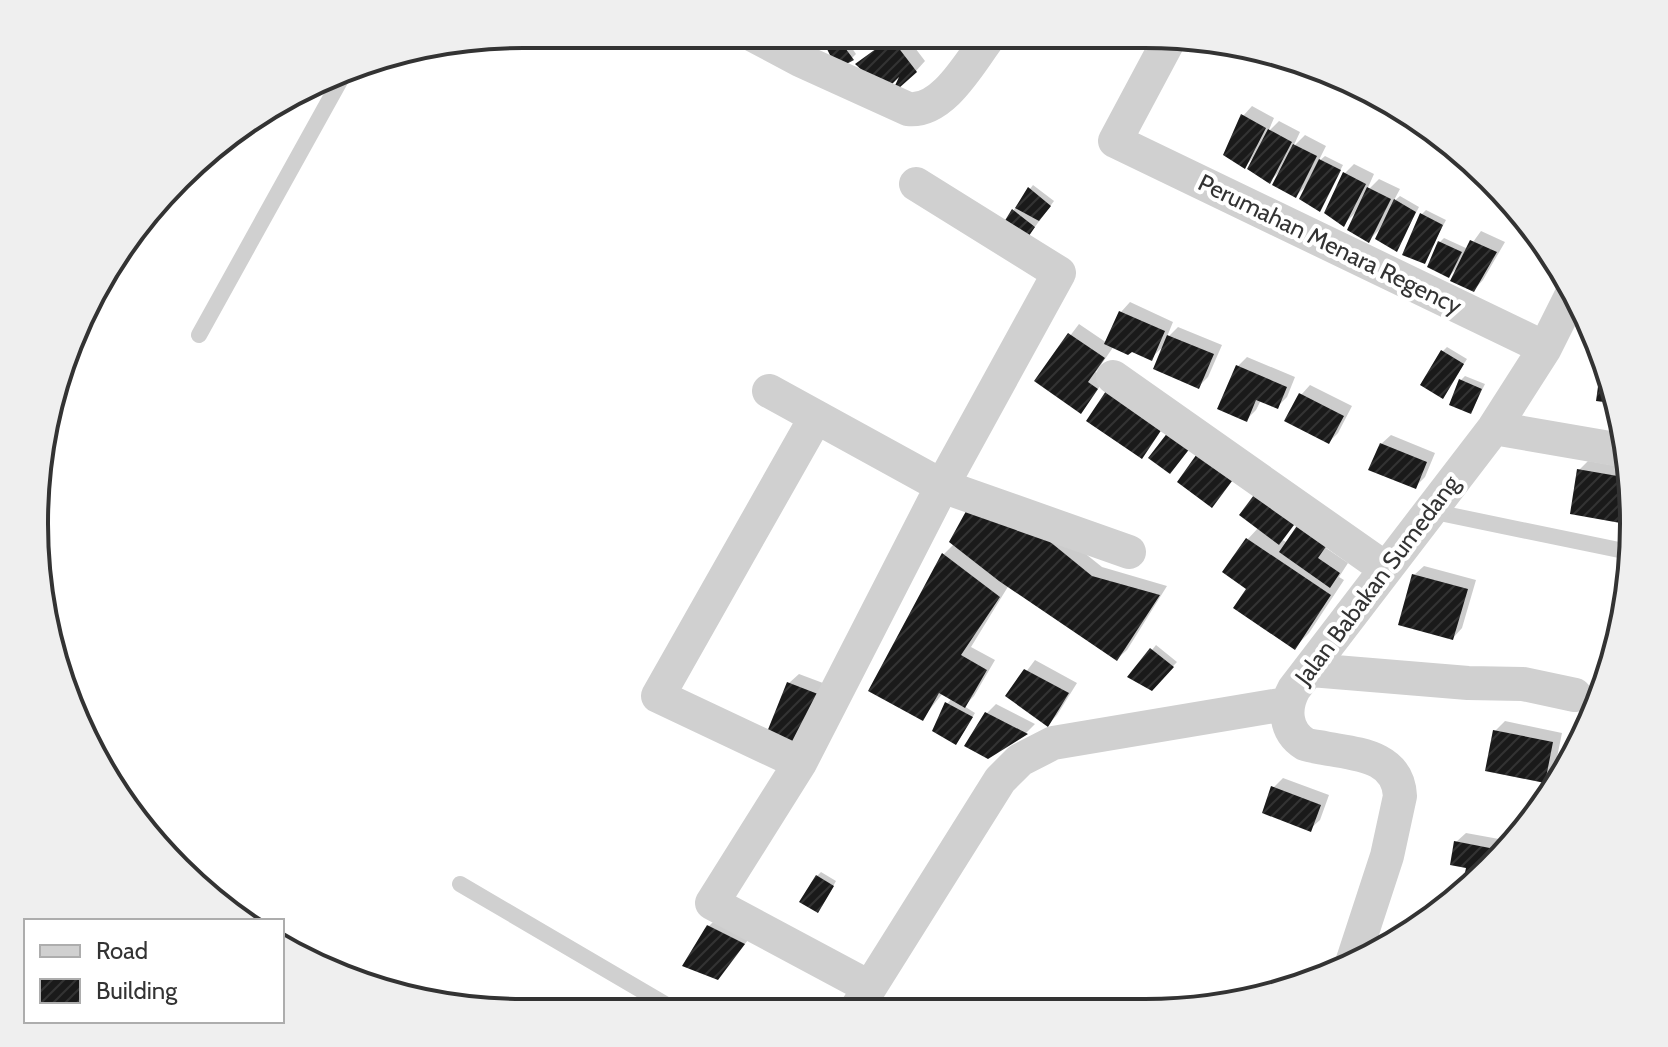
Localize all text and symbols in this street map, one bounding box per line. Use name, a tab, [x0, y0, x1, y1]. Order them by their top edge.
street label: Perumahan Menara Regency	[1194, 168, 1466, 320]
street label: Jalan Babakan Sumedang	[1288, 469, 1466, 691]
legend	[24, 919, 284, 1023]
text: Road	[96, 936, 148, 965]
text: Building	[96, 976, 178, 1005]

